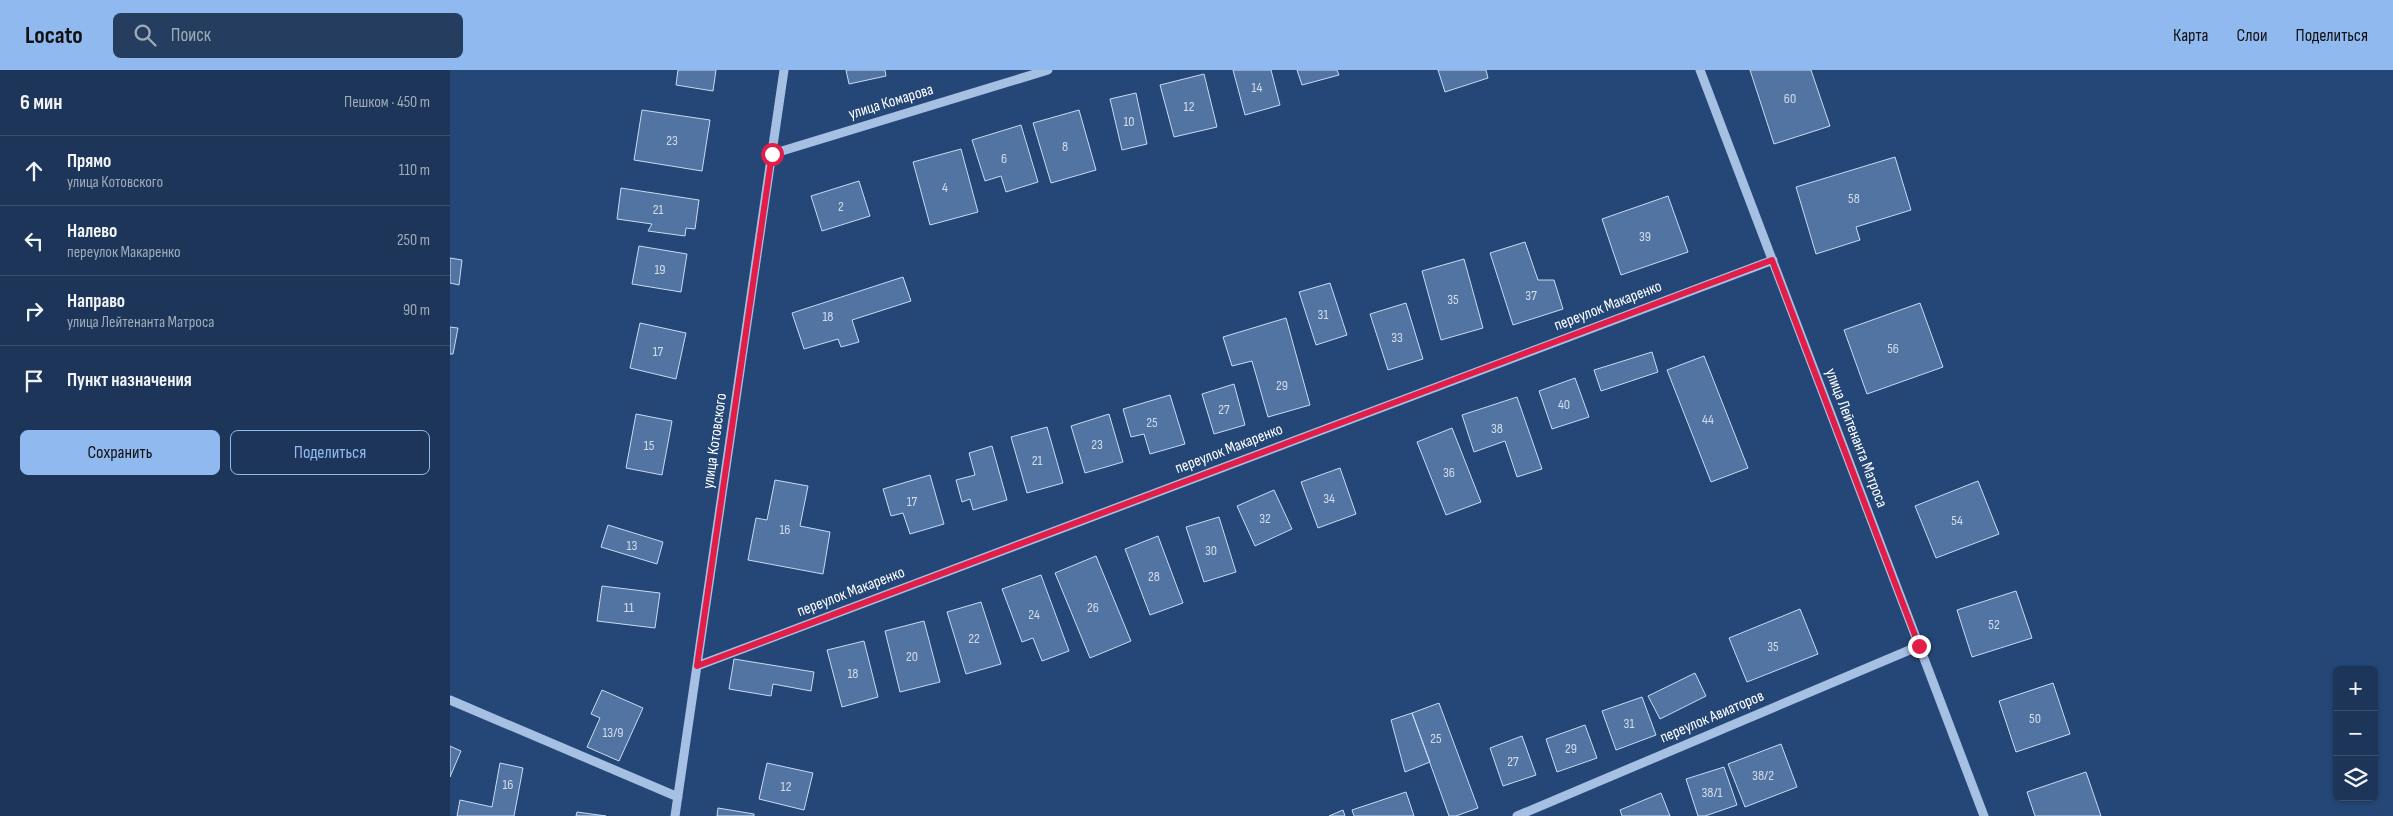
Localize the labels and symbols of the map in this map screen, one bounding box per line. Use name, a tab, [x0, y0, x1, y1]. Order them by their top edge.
house number: 14	[1252, 79, 1263, 96]
street label: улица Комарова	[846, 80, 936, 124]
house number: 60	[1784, 90, 1796, 107]
house number: 12	[1184, 98, 1195, 115]
house number: 10	[1123, 113, 1135, 130]
house number: 23	[666, 132, 678, 149]
house number: 8	[1062, 138, 1068, 155]
route start	[761, 143, 784, 166]
house number: 6	[1001, 150, 1007, 167]
house number: 4	[942, 179, 948, 196]
house number: 58	[1848, 190, 1860, 207]
house number: 2	[838, 198, 844, 215]
house number: 21	[653, 201, 663, 218]
house number: 39	[1639, 228, 1651, 245]
house number: 19	[654, 261, 666, 278]
street label: переулок Макаренко	[1552, 277, 1664, 335]
house number: 37	[1525, 287, 1537, 304]
house number: 35	[1447, 291, 1459, 308]
house number: 31	[1318, 306, 1328, 323]
house number: 18	[822, 308, 834, 325]
house number: 33	[1391, 329, 1403, 346]
house number: 56	[1887, 340, 1899, 357]
house number: 17	[653, 343, 664, 360]
street label: улица Лейтенанта Матроса	[1821, 366, 1891, 510]
house number: 29	[1276, 377, 1288, 394]
street label: улица Котовского	[699, 392, 731, 490]
house number: 40	[1558, 396, 1570, 413]
house number: 27	[1218, 401, 1230, 418]
house number: 44	[1702, 411, 1714, 428]
house number: 25	[1146, 414, 1158, 431]
street label: переулок Макаренко	[1173, 420, 1285, 478]
house number: 38	[1491, 420, 1503, 437]
house number: 23	[1091, 436, 1103, 453]
house number: 15	[644, 437, 655, 454]
house number: 21	[1032, 452, 1042, 469]
house number: 36	[1443, 464, 1455, 481]
house number: 34	[1323, 490, 1335, 507]
house number: 17	[907, 493, 918, 510]
house number: 32	[1259, 510, 1271, 527]
house number: 54	[1951, 512, 1963, 529]
house number: 16	[779, 521, 791, 538]
house number: 13	[627, 537, 638, 554]
house number: 30	[1205, 542, 1217, 559]
street label: переулок Макаренко	[795, 563, 907, 621]
house number: 28	[1148, 568, 1160, 585]
house number: 11	[624, 599, 634, 616]
house number: 26	[1087, 599, 1099, 616]
house number: 24	[1028, 606, 1040, 623]
house number: 52	[1988, 616, 2000, 633]
house number: 22	[968, 630, 980, 647]
route end	[1908, 635, 1931, 658]
house number: 35	[1767, 638, 1779, 655]
house number: 20	[906, 648, 918, 665]
house number: 18	[847, 665, 859, 682]
street label: переулок Авиаторов	[1657, 687, 1767, 747]
house number: 50	[2029, 710, 2041, 727]
house number: 31	[1624, 715, 1634, 732]
house number: 13/9	[602, 724, 624, 741]
house number: 25	[1430, 730, 1442, 747]
house number: 29	[1565, 740, 1577, 757]
house number: 27	[1507, 753, 1519, 770]
house number: 38/2	[1752, 767, 1774, 784]
house number: 16	[502, 776, 514, 793]
house number: 12	[781, 778, 792, 795]
house number: 38/1	[1702, 784, 1723, 801]

